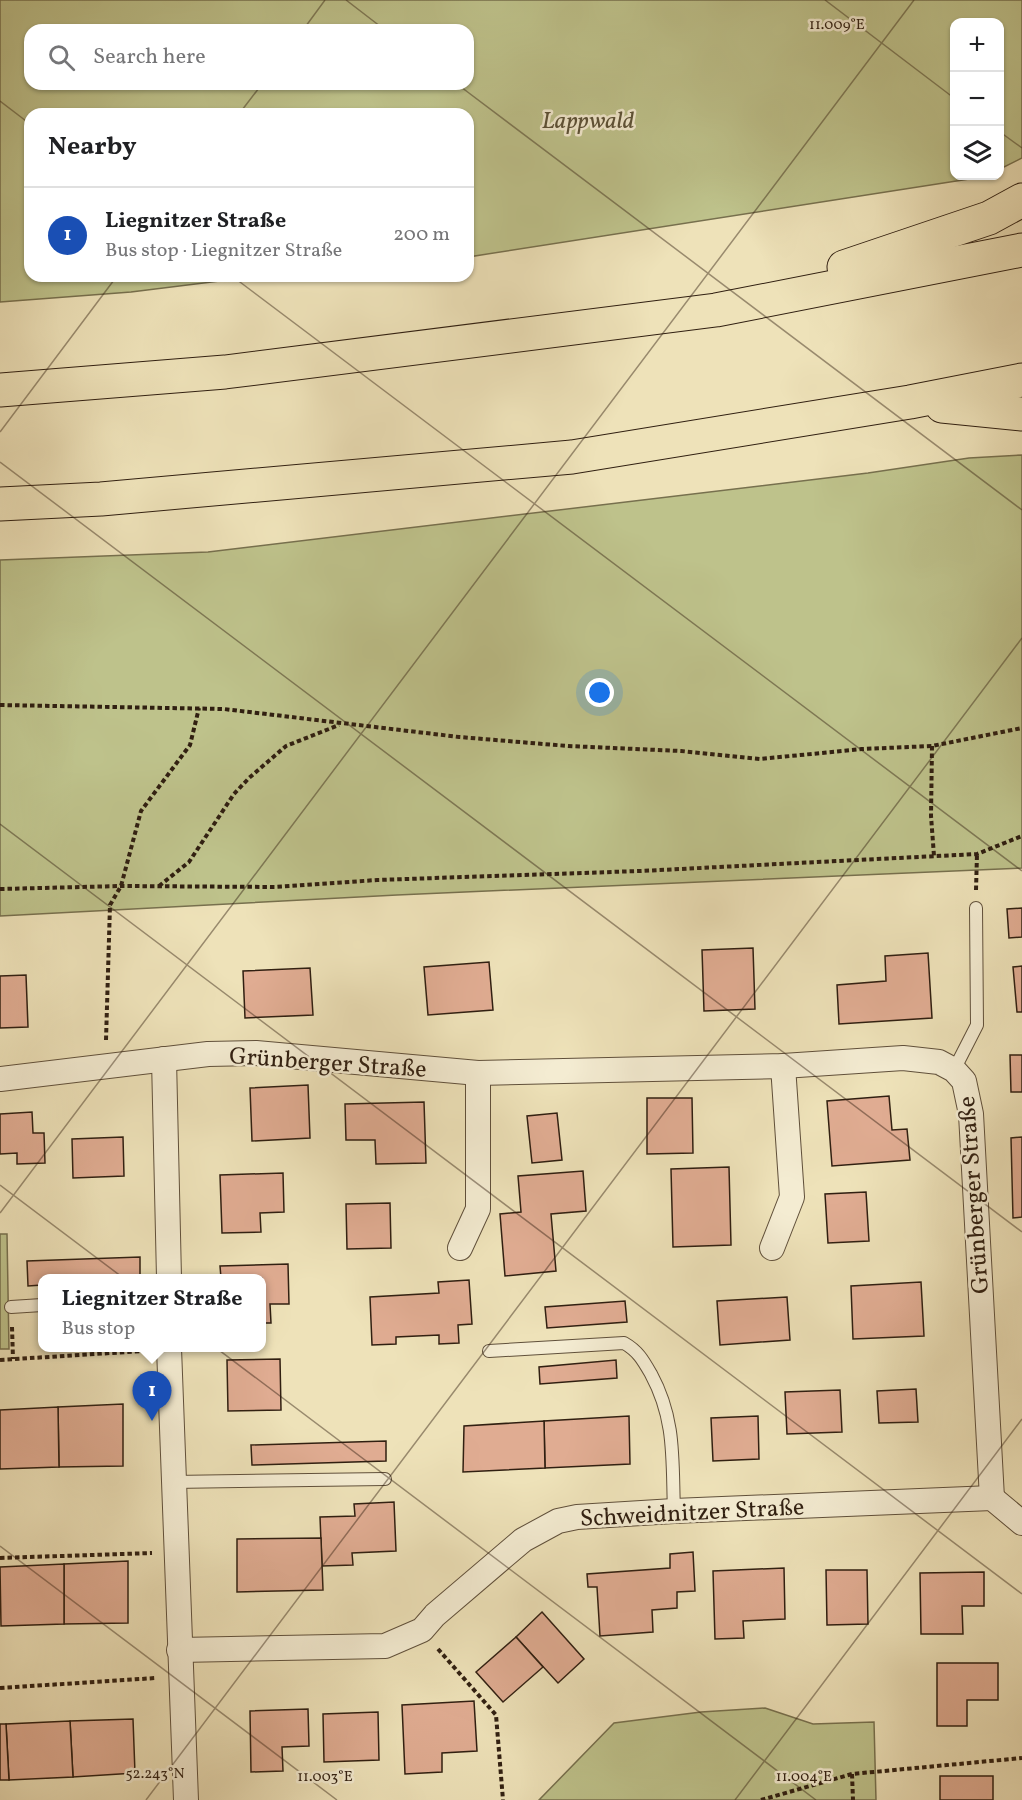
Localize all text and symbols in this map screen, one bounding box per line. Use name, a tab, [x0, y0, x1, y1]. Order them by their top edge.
text: 11.009°E	[809, 15, 865, 36]
map controls	[950, 18, 1004, 180]
button: +	[950, 18, 1004, 72]
search box	[24, 24, 474, 90]
icon: search	[45, 41, 78, 74]
text: Search here	[93, 42, 206, 73]
button: −	[950, 72, 1004, 126]
park label: Lappwald	[542, 105, 635, 139]
button: layers	[950, 126, 1004, 180]
text: Nearby	[48, 129, 137, 165]
text: Liegnitzer Straße	[105, 206, 286, 237]
text: 1	[63, 221, 72, 249]
text: 200 m	[393, 221, 450, 249]
text: Bus stop · Liegnitzer Straße	[105, 237, 342, 265]
your location	[585, 678, 614, 707]
street label: Grünberger Straße	[228, 1040, 428, 1088]
street label: Grünberger Straße	[951, 1095, 999, 1295]
popup	[38, 1274, 266, 1352]
text: Liegnitzer Straße	[61, 1284, 243, 1315]
text: Bus stop	[61, 1315, 135, 1343]
pin: 1	[132, 1372, 172, 1421]
street label: Schweidnitzer Straße	[579, 1491, 805, 1537]
text: 52.243°N	[125, 1764, 185, 1785]
text: 11.003°E	[297, 1767, 353, 1788]
text: 11.004°E	[776, 1767, 832, 1788]

